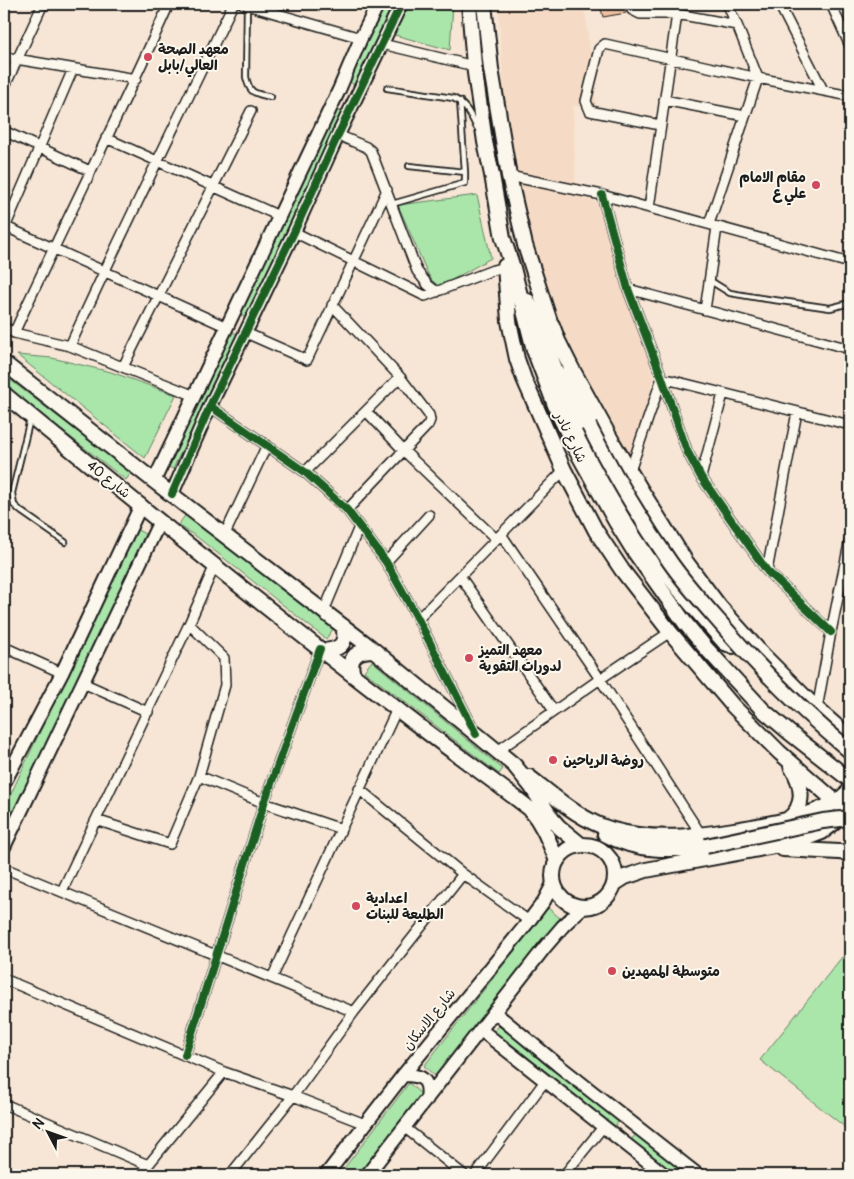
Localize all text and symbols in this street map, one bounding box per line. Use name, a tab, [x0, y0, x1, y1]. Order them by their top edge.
place label: معهد الصحة العالي/بابل	[158, 41, 229, 78]
marker: معهد الصحة العالي/بابل	[142, 51, 154, 63]
place label: مقام الامام علي ع	[739, 169, 807, 206]
marker: مقام الامام علي ع	[810, 179, 822, 191]
street label: شارع نادر	[550, 408, 590, 466]
street label: شارع 40	[83, 457, 134, 503]
place label: معهد التميز لدورات التقوية	[477, 642, 561, 675]
marker: معهد التميز لدورات التقوية	[463, 652, 475, 664]
place label: روضة الرياحين	[563, 752, 644, 769]
marker: روضة الرياحين	[547, 754, 559, 766]
place label: اعدادية الطليعة للبنات	[366, 890, 444, 923]
marker: اعدادية الطليعة للبنات	[350, 900, 362, 912]
place label: متوسطة الممهدين	[622, 963, 720, 981]
marker: متوسطة الممهدين	[606, 965, 618, 977]
street label: شارع الاسكان	[399, 985, 460, 1054]
north arrow	[22, 1106, 72, 1156]
text: N	[29, 1115, 48, 1133]

